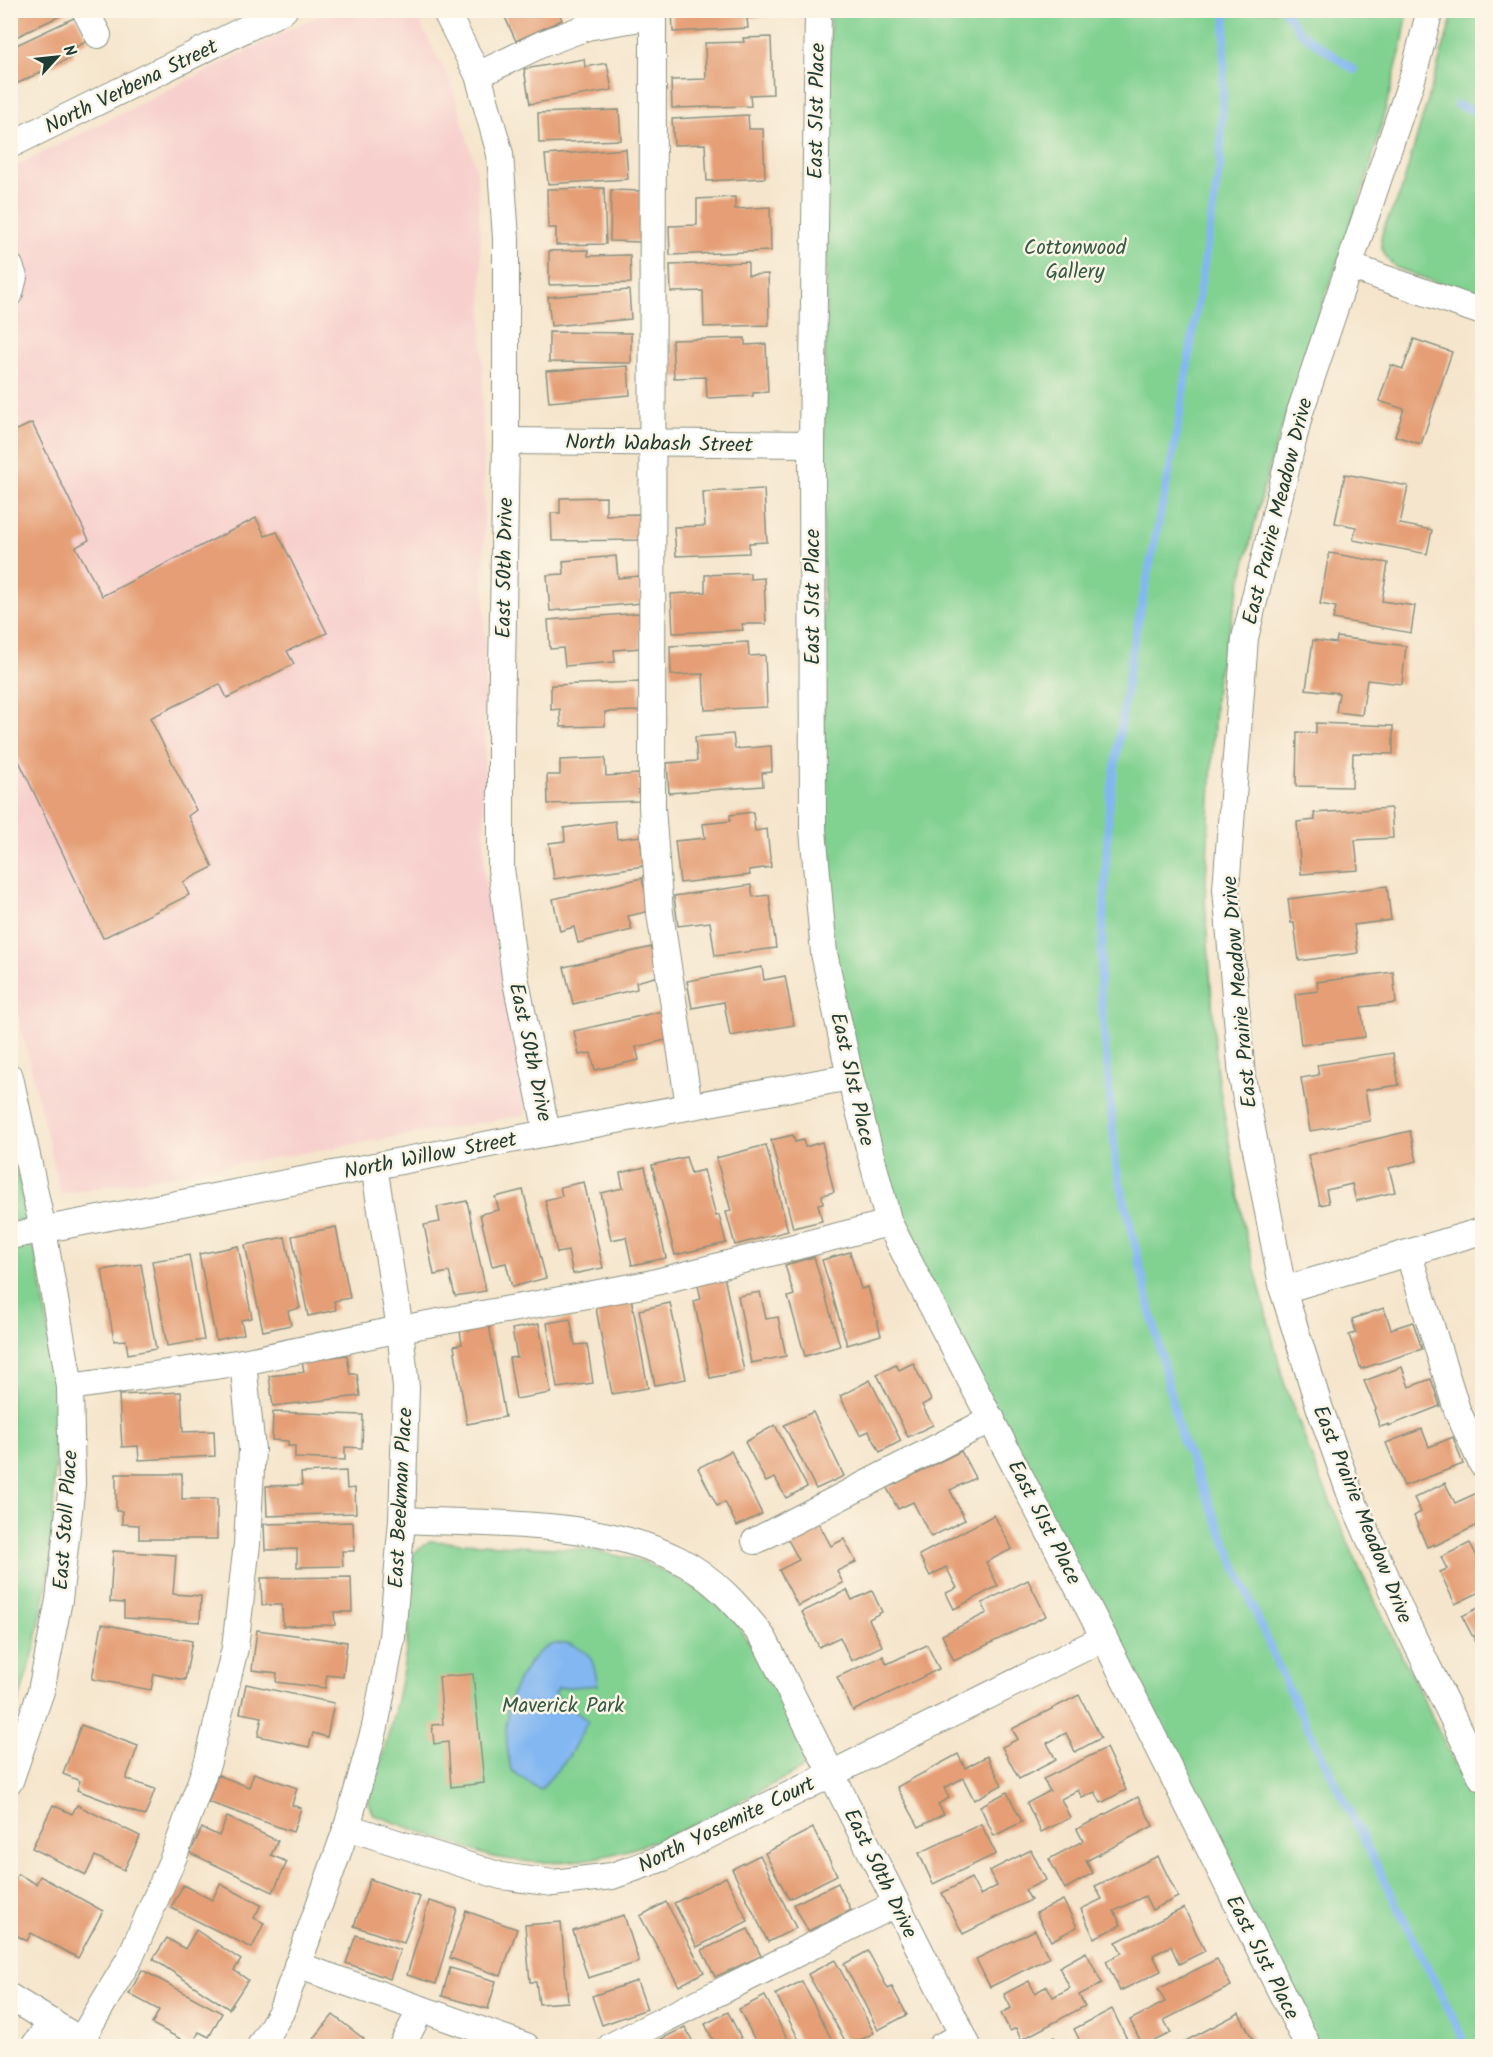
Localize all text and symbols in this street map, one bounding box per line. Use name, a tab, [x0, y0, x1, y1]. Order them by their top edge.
north arrow	[27, 27, 87, 87]
street label: North Verbena Street	[40, 33, 222, 139]
street label: East 51st Place	[800, 42, 835, 179]
park label: Cottonwood Gallery	[1024, 232, 1127, 289]
street label: East Prairie Meadow Drive	[1234, 394, 1323, 628]
street label: North Wabash Street	[565, 426, 754, 463]
street label: East 50th Drive	[488, 497, 523, 639]
street label: East 51st Place	[797, 528, 830, 665]
street label: East Prairie Meadow Drive	[1214, 874, 1267, 1109]
street label: East 50th Drive	[499, 980, 560, 1125]
street label: East 51st Place	[820, 1009, 883, 1150]
street label: North Willow Street	[341, 1123, 520, 1189]
street label: East Prairie Meadow Drive	[1303, 1400, 1421, 1629]
street label: East Beekman Place	[380, 1406, 423, 1589]
street label: East Stoll Place	[45, 1448, 88, 1591]
street label: East 51st Place	[998, 1455, 1090, 1591]
park label: Maverick Park	[502, 1690, 624, 1723]
street label: North Yosemite Court	[632, 1768, 822, 1883]
street label: East 50th Drive	[834, 1803, 926, 1945]
street label: East 51st Place	[1216, 1890, 1308, 2026]

